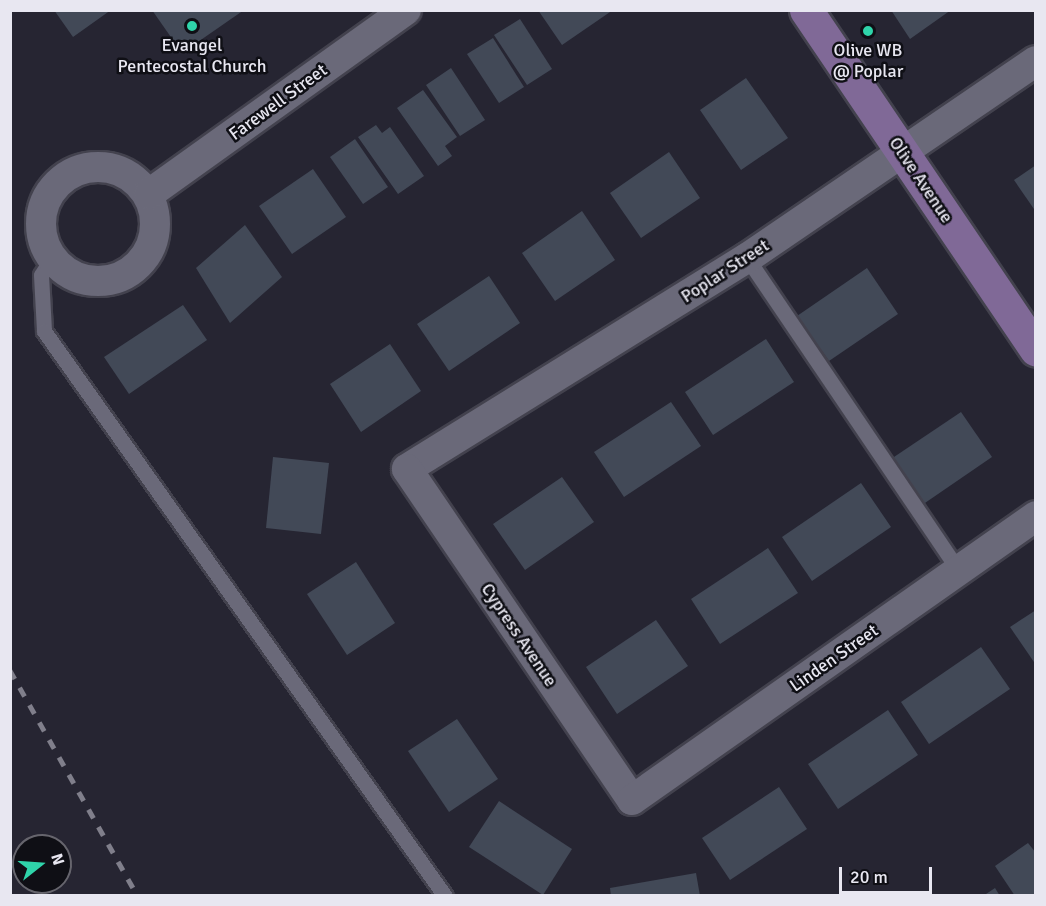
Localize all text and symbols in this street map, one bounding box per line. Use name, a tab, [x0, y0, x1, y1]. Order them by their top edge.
marker: Evangel Pentecostal Church	[185, 19, 199, 33]
marker: Olive WB @ Poplar	[861, 24, 875, 38]
place label: Evangel Pentecostal Church	[117, 35, 267, 78]
place label: Olive WB @ Poplar	[833, 40, 903, 82]
street label: Farewell Street	[225, 59, 331, 145]
street label: Olive Avenue	[884, 133, 958, 227]
street label: Poplar Street	[677, 235, 773, 307]
street label: Cypress Avenue	[476, 579, 562, 691]
street label: Linden Street	[786, 620, 882, 696]
north arrow	[12, 834, 72, 894]
text: N	[46, 851, 68, 868]
scale bar	[842, 855, 935, 893]
text: 20 m	[850, 866, 888, 888]

